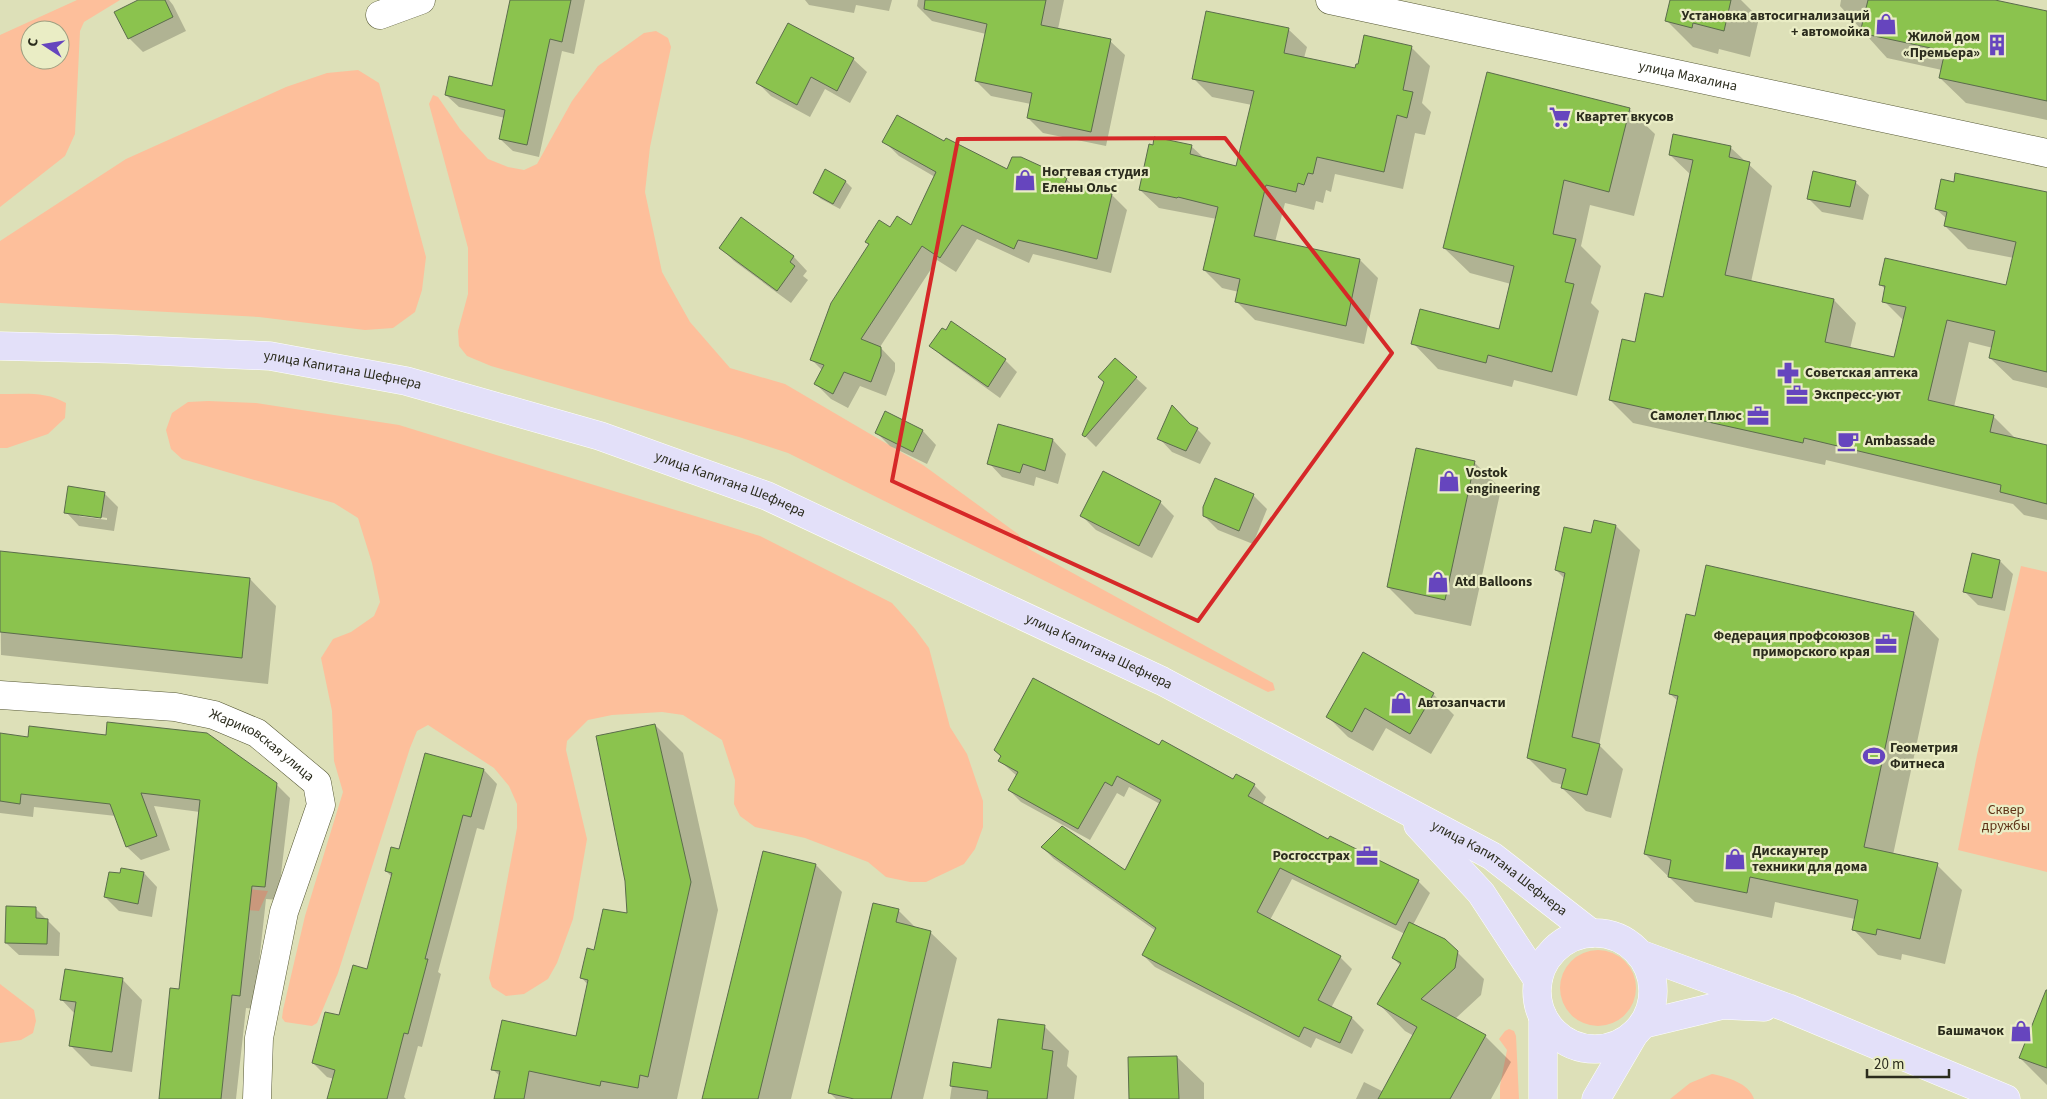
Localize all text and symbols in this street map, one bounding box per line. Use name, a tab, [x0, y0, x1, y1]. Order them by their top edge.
place label: Установка автосигнализаций + автомойка	[1681, 6, 1870, 42]
shop icon: Установка автосигнализаций + автомойка	[1873, 11, 1899, 37]
north arrow	[20, 20, 70, 70]
place label: Жилой дом «Премьера»	[1903, 27, 1980, 63]
building icon: Жилой дом «Премьера»	[1984, 32, 2010, 58]
text: С	[23, 36, 44, 49]
street label: улица Махалина	[1637, 56, 1739, 97]
supermarket icon: Квартет вкусов	[1547, 104, 1573, 130]
place label: Квартет вкусов	[1576, 107, 1674, 127]
place label: Ногтевая студия Елены Ольс	[1042, 162, 1149, 198]
shop icon: Ногтевая студия Елены Ольс	[1012, 167, 1038, 193]
street label: улица Капитана Шефнера	[263, 346, 424, 395]
pharmacy icon: Советская аптека	[1775, 360, 1801, 386]
place label: Советская аптека	[1805, 363, 1918, 383]
office icon: Экспресс-уют	[1784, 382, 1810, 408]
place label: Экспресс-уют	[1814, 385, 1901, 405]
office icon: Самолет Плюс	[1745, 403, 1771, 429]
place label: Самолет Плюс	[1650, 406, 1742, 426]
cafe icon: Ambassade	[1835, 428, 1861, 454]
place label: Ambassade	[1864, 431, 1935, 451]
street label: улица Капитана Шефнера	[652, 446, 809, 523]
place label: Vostok engineering	[1465, 463, 1541, 499]
shop icon: Vostok engineering	[1436, 468, 1462, 494]
shop icon: Atd Balloons	[1425, 569, 1451, 595]
place label: Atd Balloons	[1454, 572, 1532, 592]
street label: улица Капитана Шефнера	[1022, 608, 1176, 695]
place label: Федерация профсоюзов приморского края	[1713, 626, 1870, 662]
office icon: Федерация профсоюзов приморского края	[1873, 631, 1899, 657]
shop icon: Автозапчасти	[1388, 690, 1414, 716]
place label: Автозапчасти	[1417, 693, 1506, 713]
street label: Жариковская улица	[206, 704, 318, 786]
place label: Геометрия Фитнеса	[1890, 738, 1958, 774]
sports icon: Геометрия Фитнеса	[1861, 743, 1887, 769]
park label: Сквер дружбы	[1982, 800, 2030, 836]
street label: улица Капитана Шефнера	[1428, 816, 1571, 921]
place label: Дискаунтер техники для дома	[1752, 841, 1867, 877]
office icon: Росгосстрах	[1354, 843, 1380, 869]
place label: Росгосстрах	[1272, 846, 1350, 866]
shop icon: Дискаунтер техники для дома	[1722, 846, 1748, 872]
shop icon: Башмачок	[2008, 1018, 2034, 1044]
place label: Башмачок	[1937, 1021, 2004, 1041]
scale bar	[1867, 1046, 1950, 1078]
text: 20 m	[1874, 1054, 1904, 1075]

